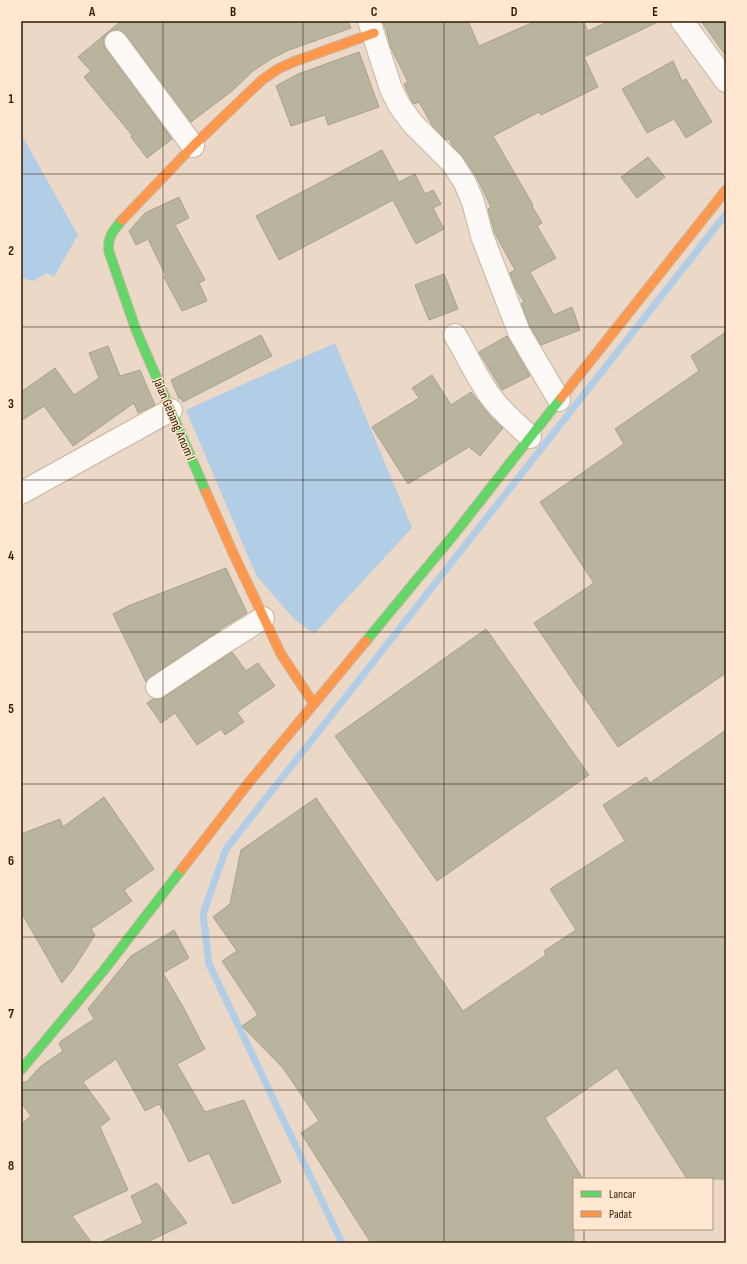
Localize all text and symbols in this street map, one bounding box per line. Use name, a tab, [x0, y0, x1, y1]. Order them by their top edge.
text: A	[88, 4, 96, 20]
text: B	[230, 4, 236, 20]
text: C	[371, 4, 378, 20]
text: D	[511, 4, 518, 20]
text: E	[652, 4, 658, 20]
text: 1	[8, 91, 14, 107]
text: 2	[8, 243, 14, 259]
street label: Jalan Gebang Anom I	[149, 375, 199, 463]
text: 3	[8, 396, 14, 412]
text: 4	[8, 548, 14, 564]
text: 5	[8, 701, 14, 717]
text: 6	[8, 853, 14, 869]
text: 7	[8, 1006, 14, 1022]
text: 8	[8, 1158, 14, 1174]
legend	[573, 1178, 713, 1230]
text: Lancar	[609, 1187, 636, 1202]
text: Padat	[609, 1207, 632, 1222]

